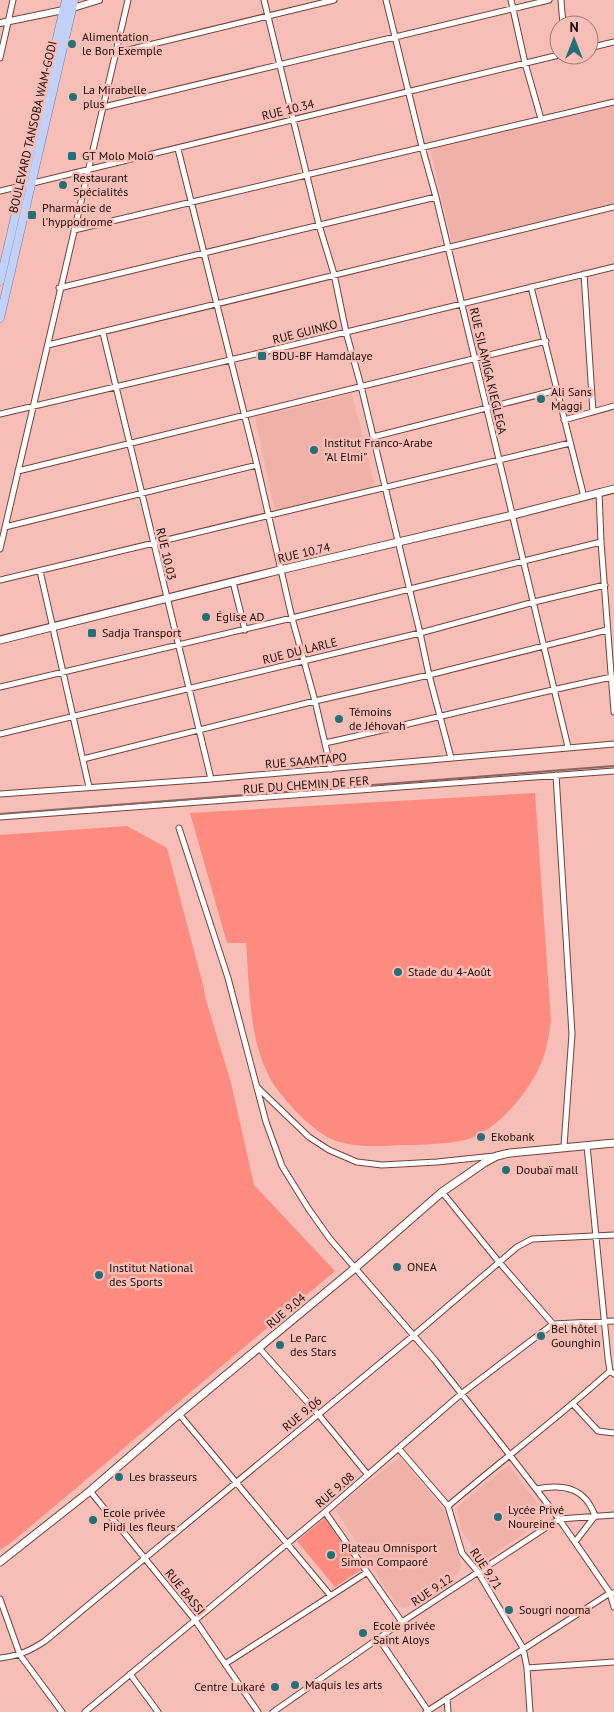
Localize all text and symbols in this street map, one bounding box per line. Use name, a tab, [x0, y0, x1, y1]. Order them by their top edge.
north arrow	[549, 15, 599, 65]
text: N	[569, 18, 579, 36]
place label: Alimentation le Bon Exemple	[82, 29, 162, 58]
marker: Alimentation le Bon Exemple	[66, 38, 78, 50]
street label: BOULEVARD TANSOBA WAM-GODI	[5, 39, 60, 214]
place label: La Mirabelle plus	[83, 82, 147, 111]
marker: La Mirabelle plus	[67, 91, 79, 103]
street label: RUE 10.34	[260, 96, 316, 123]
place label: GT Molo Molo	[82, 148, 154, 163]
marker: GT Molo Molo	[66, 150, 78, 162]
place label: Restaurant Spécialités	[73, 170, 128, 199]
marker: Restaurant Spécialités	[57, 179, 69, 191]
place label: Pharmacie de l'hyppodrome	[42, 200, 113, 229]
marker: Pharmacie de l'hyppodrome	[26, 209, 38, 221]
street label: RUE SILAMIGA KIEGLEGA	[467, 306, 510, 436]
street label: RUE GUINKO	[271, 316, 339, 347]
place label: BDU-BF Hamdalaye	[272, 348, 373, 363]
marker: BDU-BF Hamdalaye	[256, 350, 268, 362]
place label: Ali Sans Maggi	[551, 384, 592, 413]
marker: Ali Sans Maggi	[535, 393, 547, 405]
place label: Institut Franco-Arabe "Al Elmi"	[324, 435, 433, 464]
marker: Institut Franco-Arabe "Al Elmi"	[308, 444, 320, 456]
street label: RUE 10.03	[153, 526, 180, 582]
street label: RUE 10.74	[276, 539, 332, 566]
place label: Église AD	[216, 609, 265, 624]
marker: Église AD	[200, 611, 212, 623]
place label: Sadja Transport	[102, 625, 181, 640]
marker: Sadja Transport	[86, 627, 98, 639]
street label: RUE DU LARLE	[261, 634, 339, 667]
place label: Témoins de Jéhovah	[349, 704, 406, 733]
marker: Témoins de Jéhovah	[333, 713, 345, 725]
street label: RUE SAAMTAPO	[264, 749, 348, 772]
street label: RUE DU CHEMIN DE FER	[242, 773, 370, 796]
place label: Stade du 4-Août	[408, 964, 491, 979]
marker: Stade du 4-Août	[392, 966, 404, 978]
place label: Ekobank	[491, 1129, 534, 1144]
marker: Ekobank	[475, 1131, 487, 1143]
place label: Doubaï mall	[516, 1162, 579, 1177]
marker: Doubaï mall	[500, 1164, 512, 1176]
place label: ONEA	[407, 1259, 437, 1274]
place label: Institut National des Sports	[109, 1260, 193, 1289]
marker: ONEA	[391, 1261, 403, 1273]
marker: Institut National des Sports	[93, 1269, 105, 1281]
street label: RUE 9.04	[263, 1290, 309, 1331]
place label: Bel hôtel Gounghin	[551, 1321, 601, 1350]
place label: Le Parc des Stars	[290, 1330, 336, 1359]
marker: Bel hôtel Gounghin	[535, 1330, 547, 1342]
marker: Le Parc des Stars	[274, 1339, 286, 1351]
street label: RUE 9.06	[279, 1393, 324, 1434]
place label: Les brasseurs	[129, 1469, 197, 1484]
street label: RUE 9.08	[312, 1469, 357, 1511]
marker: Les brasseurs	[113, 1471, 125, 1483]
place label: Lycée Privé Noureine	[508, 1502, 564, 1531]
place label: Ecole privée Piidi les fleurs	[103, 1505, 176, 1534]
marker: Lycée Privé Noureine	[492, 1511, 504, 1523]
marker: Ecole privée Piidi les fleurs	[87, 1514, 99, 1526]
place label: Plateau Omnisport Simon Compaoré	[341, 1540, 437, 1569]
street label: RUE 9.71	[467, 1545, 506, 1592]
marker: Plateau Omnisport Simon Compaoré	[325, 1549, 337, 1561]
street label: RUE BASSI	[162, 1566, 208, 1618]
street label: RUE 9.12	[408, 1570, 455, 1609]
place label: Sougri nooma	[519, 1602, 590, 1617]
marker: Sougri nooma	[503, 1604, 515, 1616]
place label: Ecole privée Saint Aloys	[373, 1618, 435, 1647]
marker: Ecole privée Saint Aloys	[357, 1627, 369, 1639]
place label: Maquis les arts	[305, 1677, 382, 1692]
place label: Centre Lukaré	[194, 1679, 265, 1694]
marker: Maquis les arts	[289, 1679, 301, 1691]
marker: Centre Lukaré	[269, 1681, 281, 1693]

